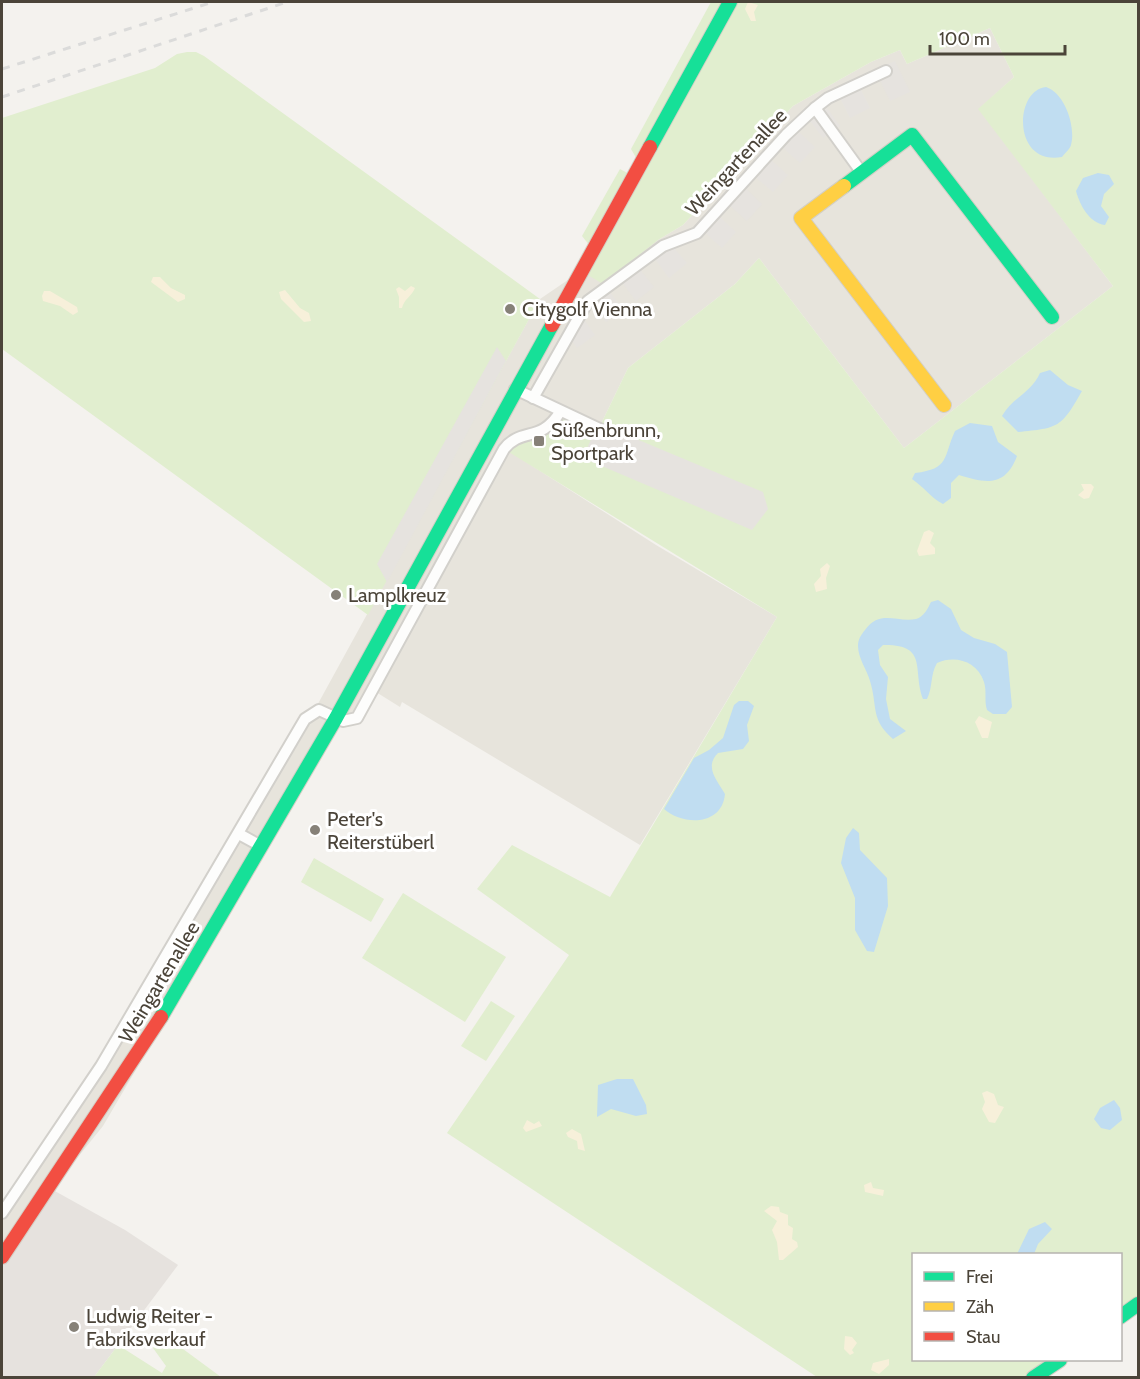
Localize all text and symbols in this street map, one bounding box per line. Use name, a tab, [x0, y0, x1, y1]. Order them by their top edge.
scale bar	[930, 18, 1065, 56]
text: 100 m	[939, 28, 990, 50]
street label: Weingartenallee	[680, 104, 792, 220]
place label: Citygolf Vienna	[522, 297, 653, 321]
marker: Citygolf Vienna	[503, 302, 517, 316]
place label: Süßenbrunn, Sportpark	[551, 418, 661, 465]
marker: Süßenbrunn, Sportpark	[532, 434, 546, 448]
place label: Lamplkreuz	[348, 583, 446, 607]
marker: Lamplkreuz	[329, 588, 343, 602]
place label: Peter's Reiterstüberl	[327, 807, 435, 854]
marker: Peter's Reiterstüberl	[308, 823, 322, 837]
street label: Weingartenallee	[113, 917, 205, 1047]
legend	[912, 1253, 1122, 1361]
text: Frei	[966, 1266, 993, 1288]
text: Zäh	[966, 1296, 994, 1318]
place label: Ludwig Reiter - Fabriksverkauf	[86, 1304, 213, 1351]
marker: Ludwig Reiter - Fabriksverkauf	[67, 1320, 81, 1334]
text: Stau	[966, 1326, 1000, 1348]

